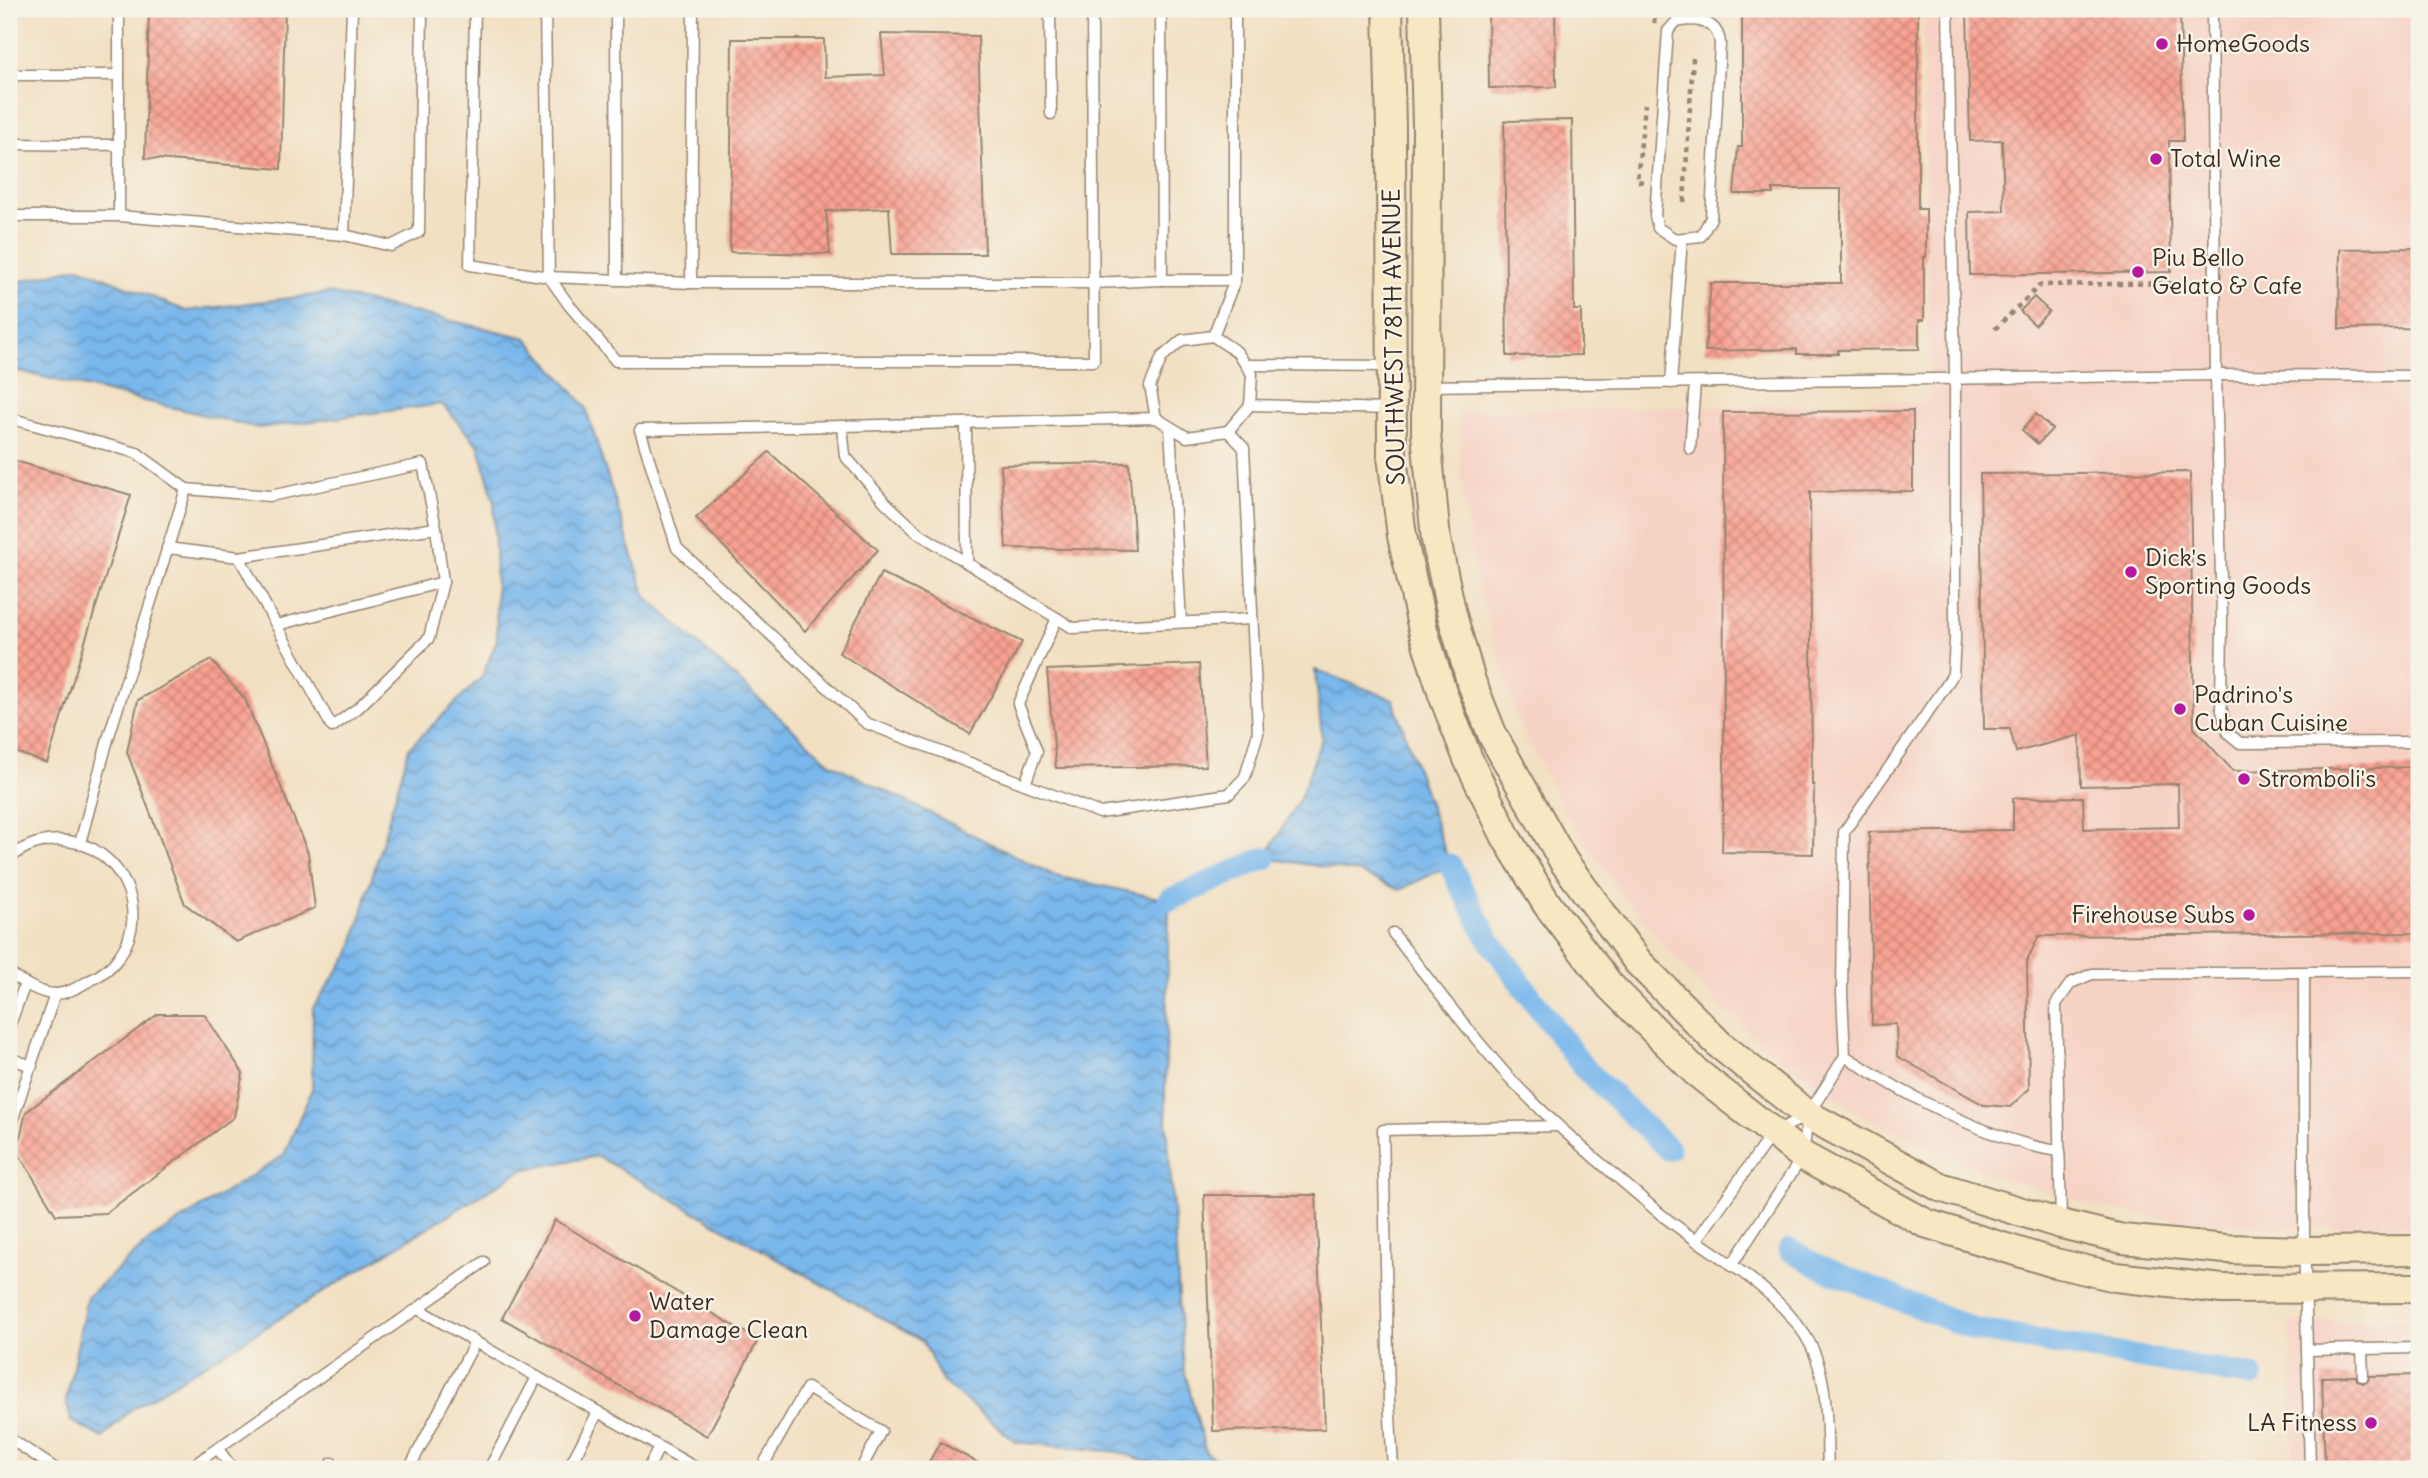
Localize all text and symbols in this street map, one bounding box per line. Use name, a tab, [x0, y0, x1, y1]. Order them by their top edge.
place label: HomeGoods	[2176, 28, 2310, 58]
marker: HomeGoods	[2154, 36, 2170, 52]
place label: Total Wine	[2170, 143, 2281, 173]
marker: Total Wine	[2148, 151, 2164, 167]
street label: SOUTHWEST 78TH AVENUE	[1375, 188, 1411, 486]
place label: Piu Bello Gelato & Cafe	[2152, 242, 2302, 300]
marker: Piu Bello Gelato & Cafe	[2130, 264, 2146, 280]
place label: Dick's Sporting Goods	[2145, 542, 2311, 600]
marker: Dick's Sporting Goods	[2123, 564, 2139, 580]
place label: Padrino's Cuban Cuisine	[2194, 679, 2348, 737]
marker: Padrino's Cuban Cuisine	[2172, 701, 2188, 717]
place label: Stromboli's	[2258, 763, 2376, 793]
marker: Stromboli's	[2236, 771, 2252, 787]
place label: Firehouse Subs	[2072, 899, 2235, 929]
marker: Firehouse Subs	[2241, 907, 2257, 923]
place label: Water Damage Clean	[649, 1286, 808, 1344]
marker: Water Damage Clean	[627, 1308, 643, 1324]
place label: LA Fitness	[2247, 1407, 2357, 1437]
marker: LA Fitness	[2363, 1415, 2379, 1431]

